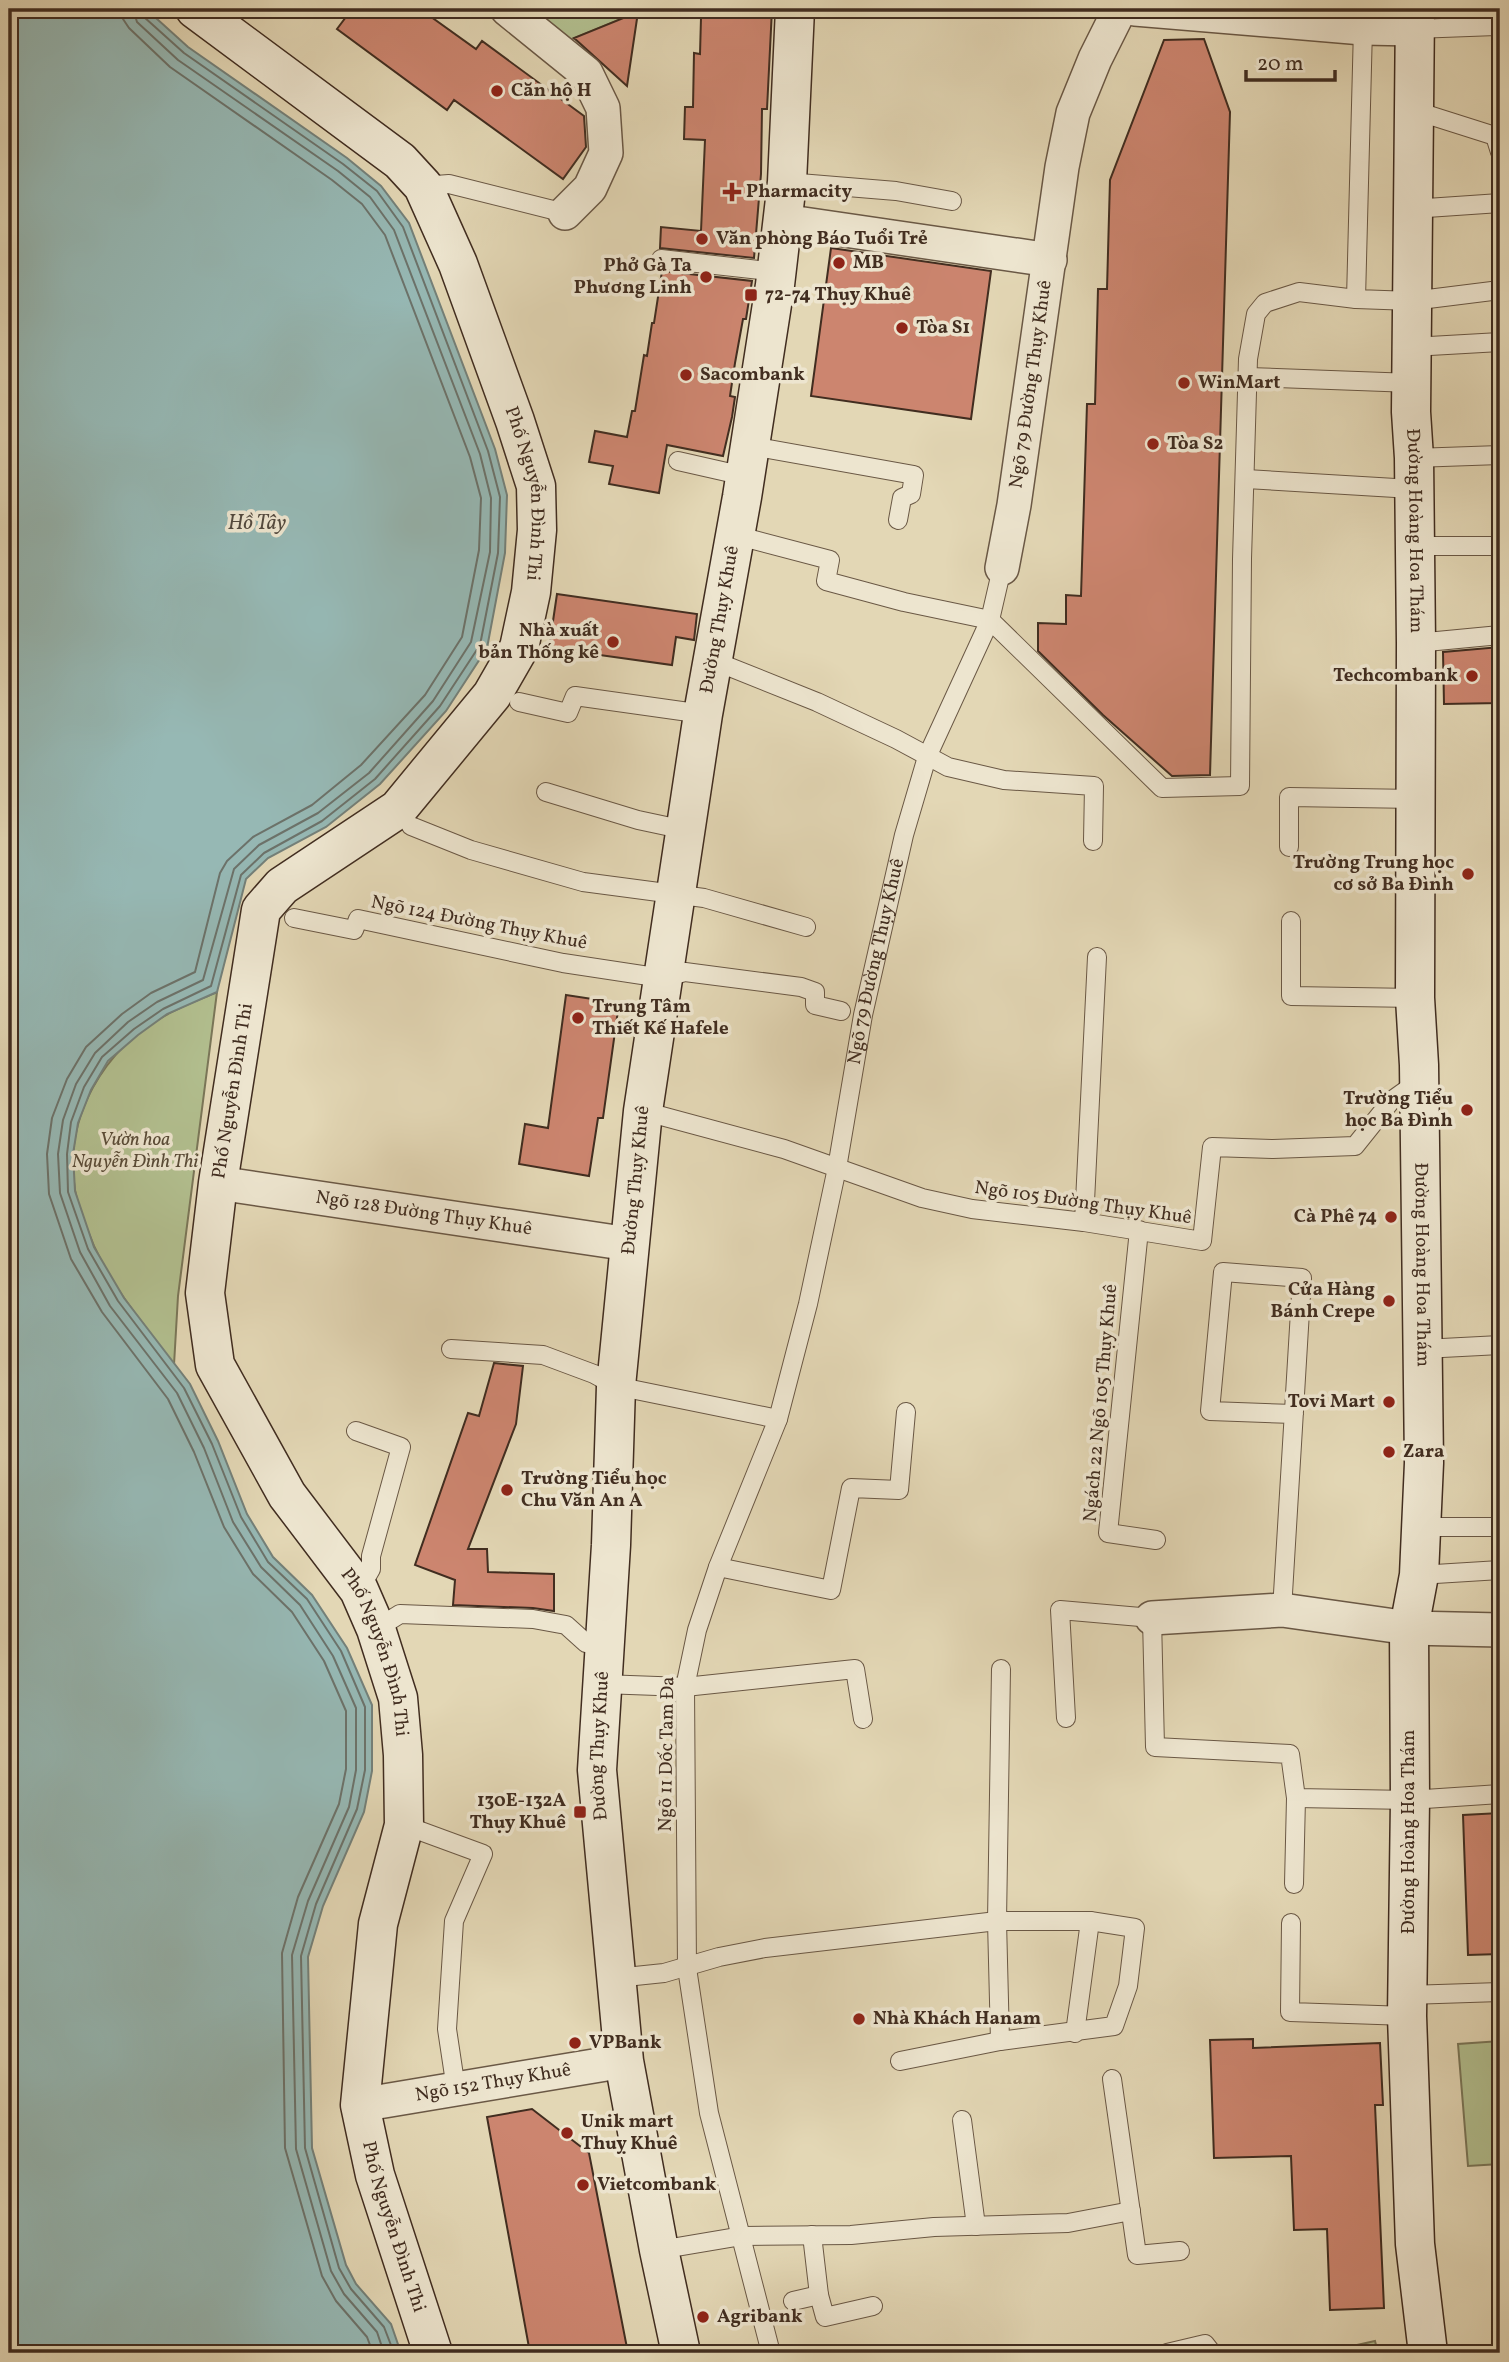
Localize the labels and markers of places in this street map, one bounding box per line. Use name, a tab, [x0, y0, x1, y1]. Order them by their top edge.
place label: Căn hộ H	[511, 78, 591, 104]
marker: Căn hộ H	[489, 83, 505, 99]
place label: Pharmacity	[746, 179, 852, 205]
marker: Pharmacity	[724, 184, 740, 200]
place label: Văn phòng Báo Tuổi Trẻ	[716, 226, 928, 252]
marker: Văn phòng Báo Tuổi Trẻ	[694, 231, 710, 247]
place label: MB	[853, 250, 884, 276]
place label: Phở Gà Ta Phương Linh	[574, 253, 692, 301]
marker: MB	[831, 255, 847, 271]
marker: Phở Gà Ta Phương Linh	[698, 269, 714, 285]
place label: 72-74 Thụy Khuê	[765, 282, 911, 308]
marker: 72-74 Thụy Khuê	[743, 287, 759, 303]
place label: Tòa S1	[916, 315, 970, 341]
marker: Tòa S1	[894, 320, 910, 336]
place label: Sacombank	[700, 362, 805, 388]
marker: Sacombank	[678, 367, 694, 383]
place label: WinMart	[1198, 370, 1280, 396]
marker: WinMart	[1176, 375, 1192, 391]
place label: Tòa S2	[1167, 431, 1223, 457]
marker: Tòa S2	[1145, 436, 1161, 452]
place label: Nhà xuất bản Thống kê	[479, 618, 599, 666]
marker: Nhà xuất bản Thống kê	[605, 634, 621, 650]
place label: Techcombank	[1333, 663, 1458, 689]
marker: Techcombank	[1464, 668, 1480, 684]
place label: Trường Trung học cơ sở Ba Đình	[1293, 850, 1454, 898]
marker: Trường Trung học cơ sở Ba Đình	[1460, 866, 1476, 882]
place label: Trung Tâm Thiết Kế Hafele	[592, 994, 729, 1042]
marker: Trung Tâm Thiết Kế Hafele	[570, 1010, 586, 1026]
place label: Trường Tiểu học Ba Đình	[1343, 1086, 1453, 1134]
marker: Trường Tiểu học Ba Đình	[1459, 1102, 1475, 1118]
place label: Cà Phê 74	[1294, 1204, 1377, 1230]
marker: Cà Phê 74	[1383, 1209, 1399, 1225]
place label: Cửa Hàng Bánh Crepe	[1271, 1277, 1375, 1325]
marker: Cửa Hàng Bánh Crepe	[1381, 1293, 1397, 1309]
place label: Tovi Mart	[1288, 1389, 1375, 1415]
marker: Tovi Mart	[1381, 1394, 1397, 1410]
place label: Zara	[1403, 1439, 1444, 1465]
marker: Zara	[1381, 1444, 1397, 1460]
place label: Trường Tiểu học Chu Văn An A	[521, 1466, 667, 1514]
marker: Trường Tiểu học Chu Văn An A	[499, 1482, 515, 1498]
place label: 130E-132A Thụy Khuê	[469, 1788, 566, 1836]
marker: 130E-132A Thụy Khuê	[572, 1804, 588, 1820]
place label: Nhà Khách Hanam	[873, 2006, 1041, 2032]
marker: Nhà Khách Hanam	[851, 2011, 867, 2027]
place label: VPBank	[589, 2030, 662, 2056]
marker: VPBank	[567, 2035, 583, 2051]
place label: Unik mart Thuỵ Khuê	[581, 2109, 678, 2157]
marker: Unik mart Thuỵ Khuê	[559, 2125, 575, 2141]
place label: Vietcombank	[597, 2172, 717, 2198]
marker: Vietcombank	[575, 2177, 591, 2193]
place label: Agribank	[717, 2304, 803, 2330]
marker: Agribank	[695, 2309, 711, 2325]

